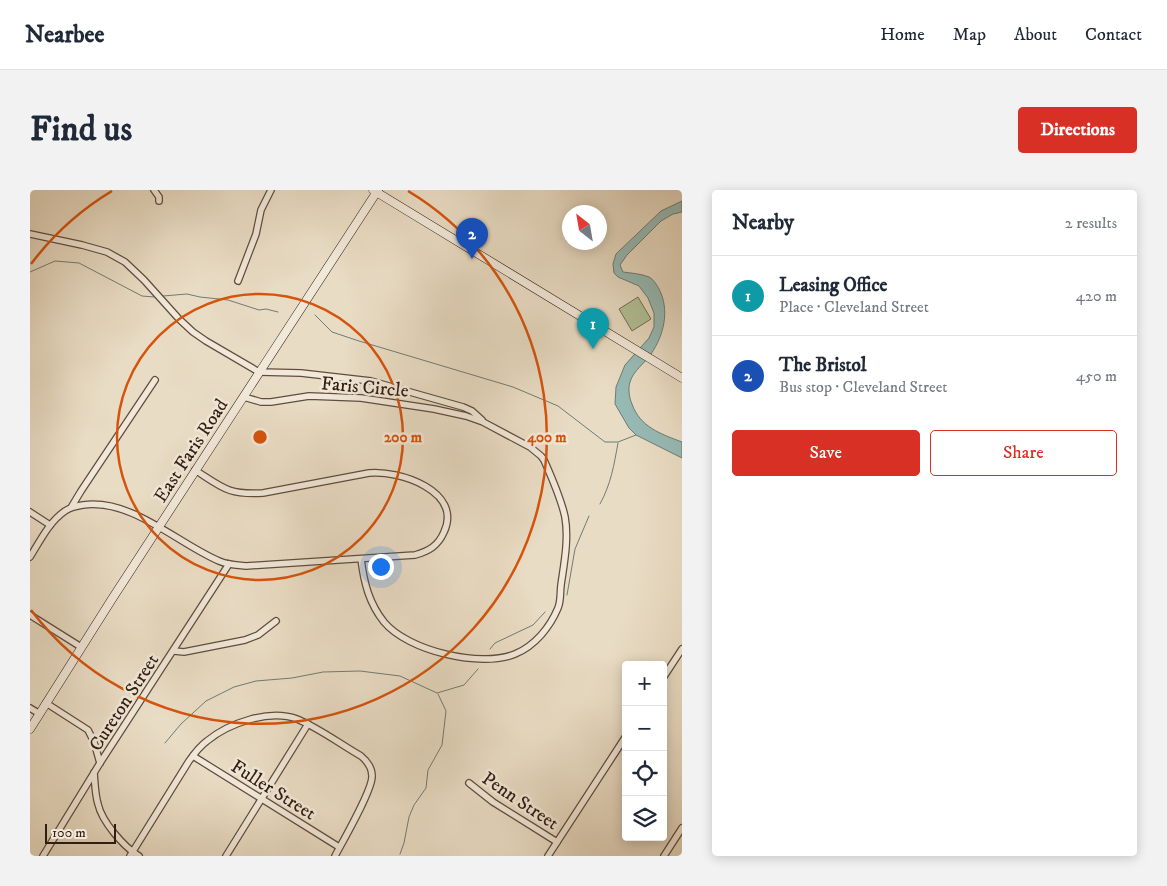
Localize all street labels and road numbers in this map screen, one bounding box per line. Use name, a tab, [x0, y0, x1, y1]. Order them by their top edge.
street label: Faris Circle	[320, 372, 410, 403]
street label: East Faris Road	[149, 394, 234, 507]
street label: Cureton Street	[84, 650, 164, 756]
street label: Fuller Street	[227, 755, 320, 825]
street label: Penn Street	[477, 767, 563, 835]

